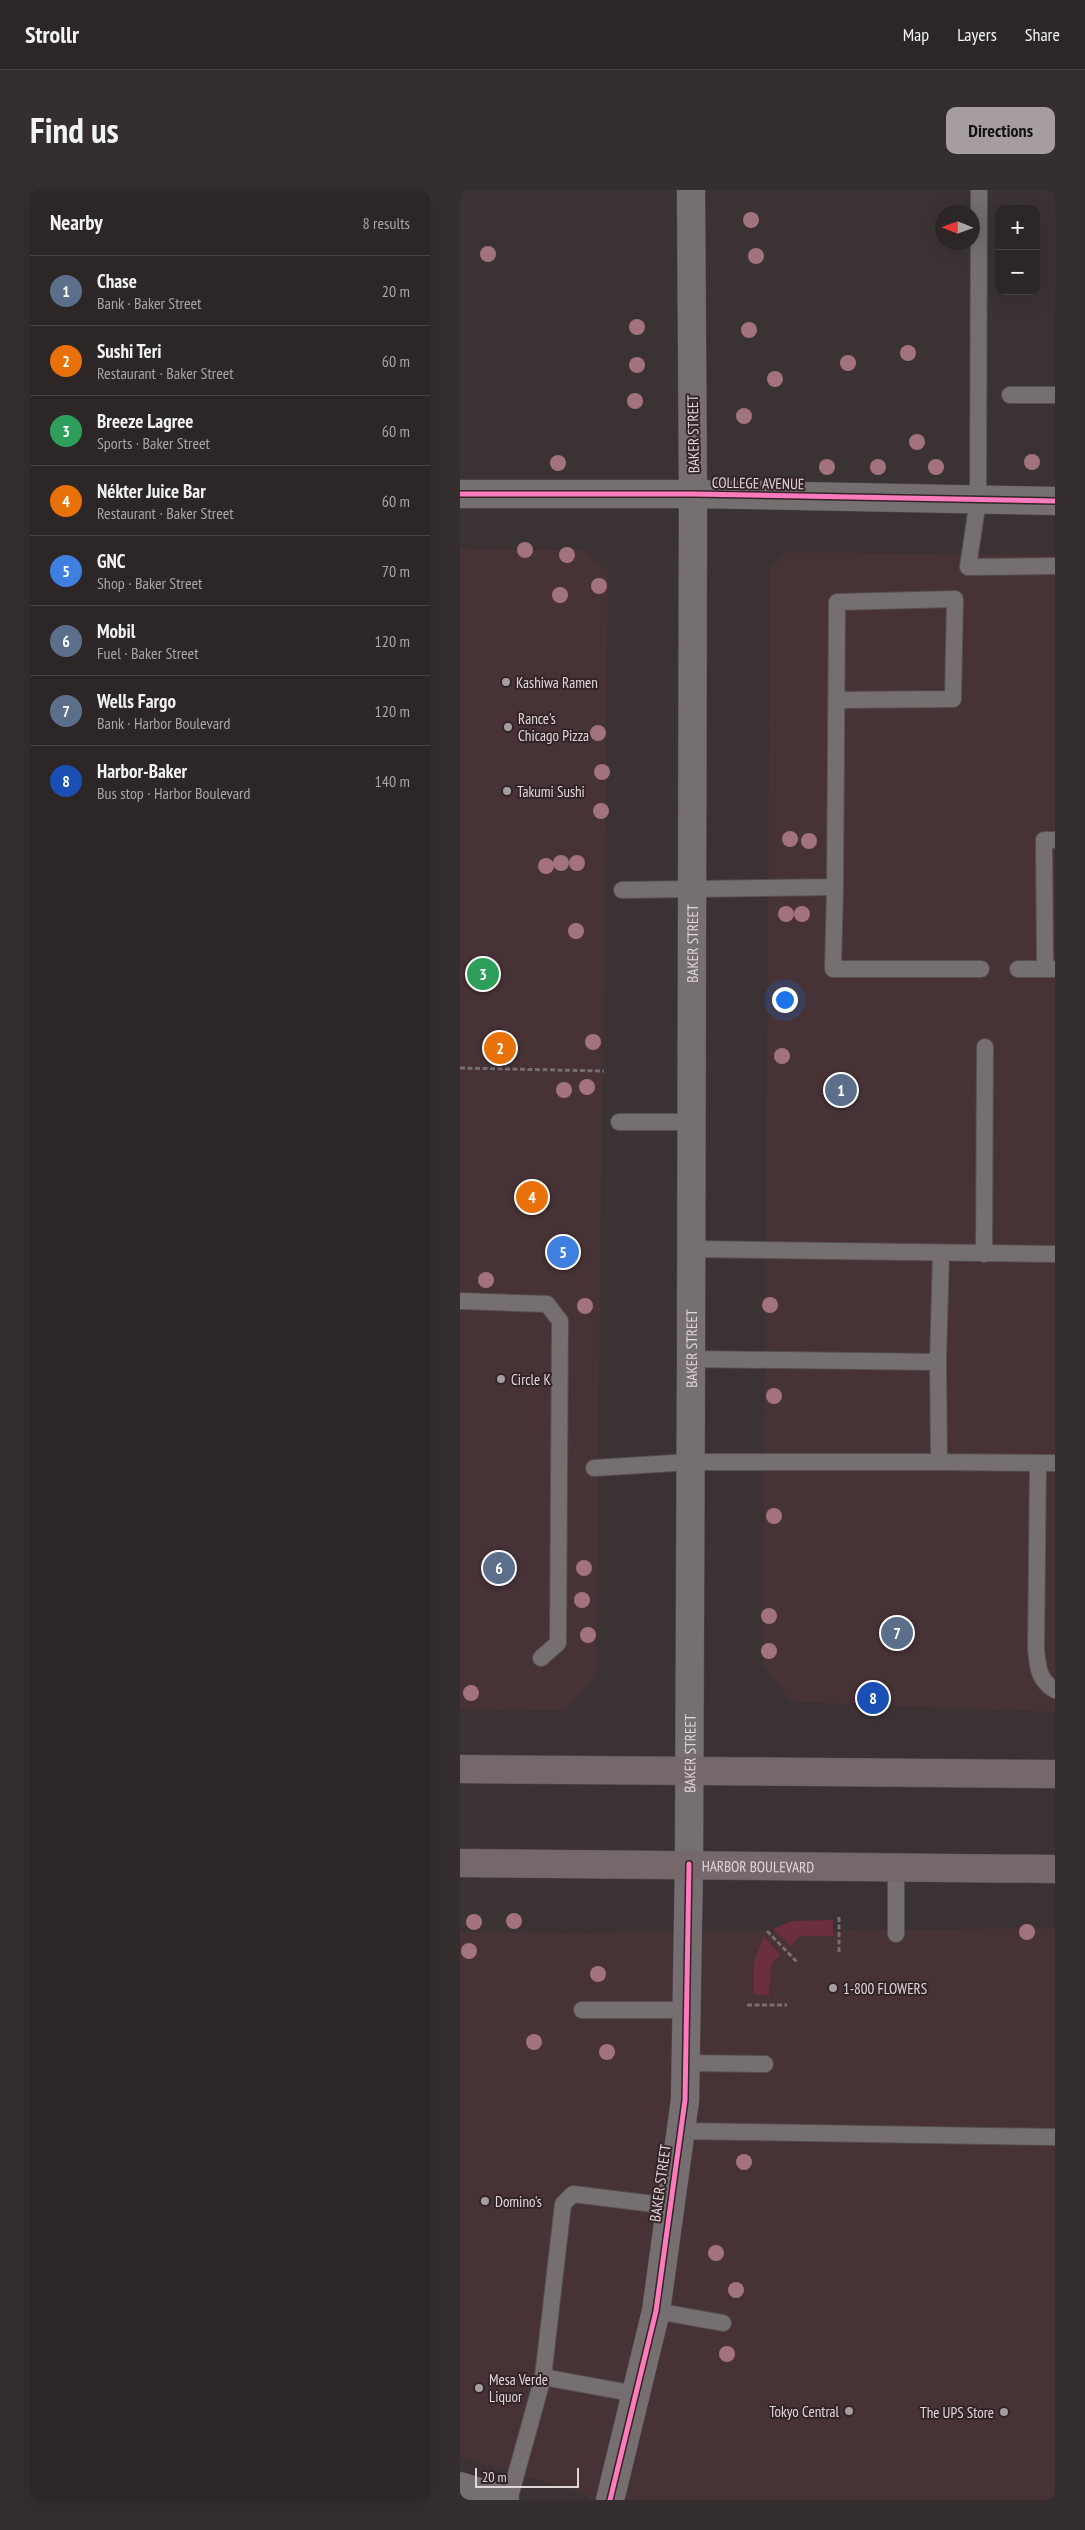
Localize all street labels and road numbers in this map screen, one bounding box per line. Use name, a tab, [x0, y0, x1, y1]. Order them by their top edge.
street label: BAKER STREET	[683, 394, 703, 473]
street label: COLLEGE AVENUE	[712, 473, 804, 493]
street label: BAKER STREET	[682, 904, 702, 983]
street label: BAKER STREET	[681, 1309, 701, 1388]
street label: BAKER STREET	[680, 1714, 699, 1793]
street label: HARBOR BOULEVARD	[702, 1856, 814, 1876]
street label: BAKER STREET	[645, 2143, 675, 2223]

